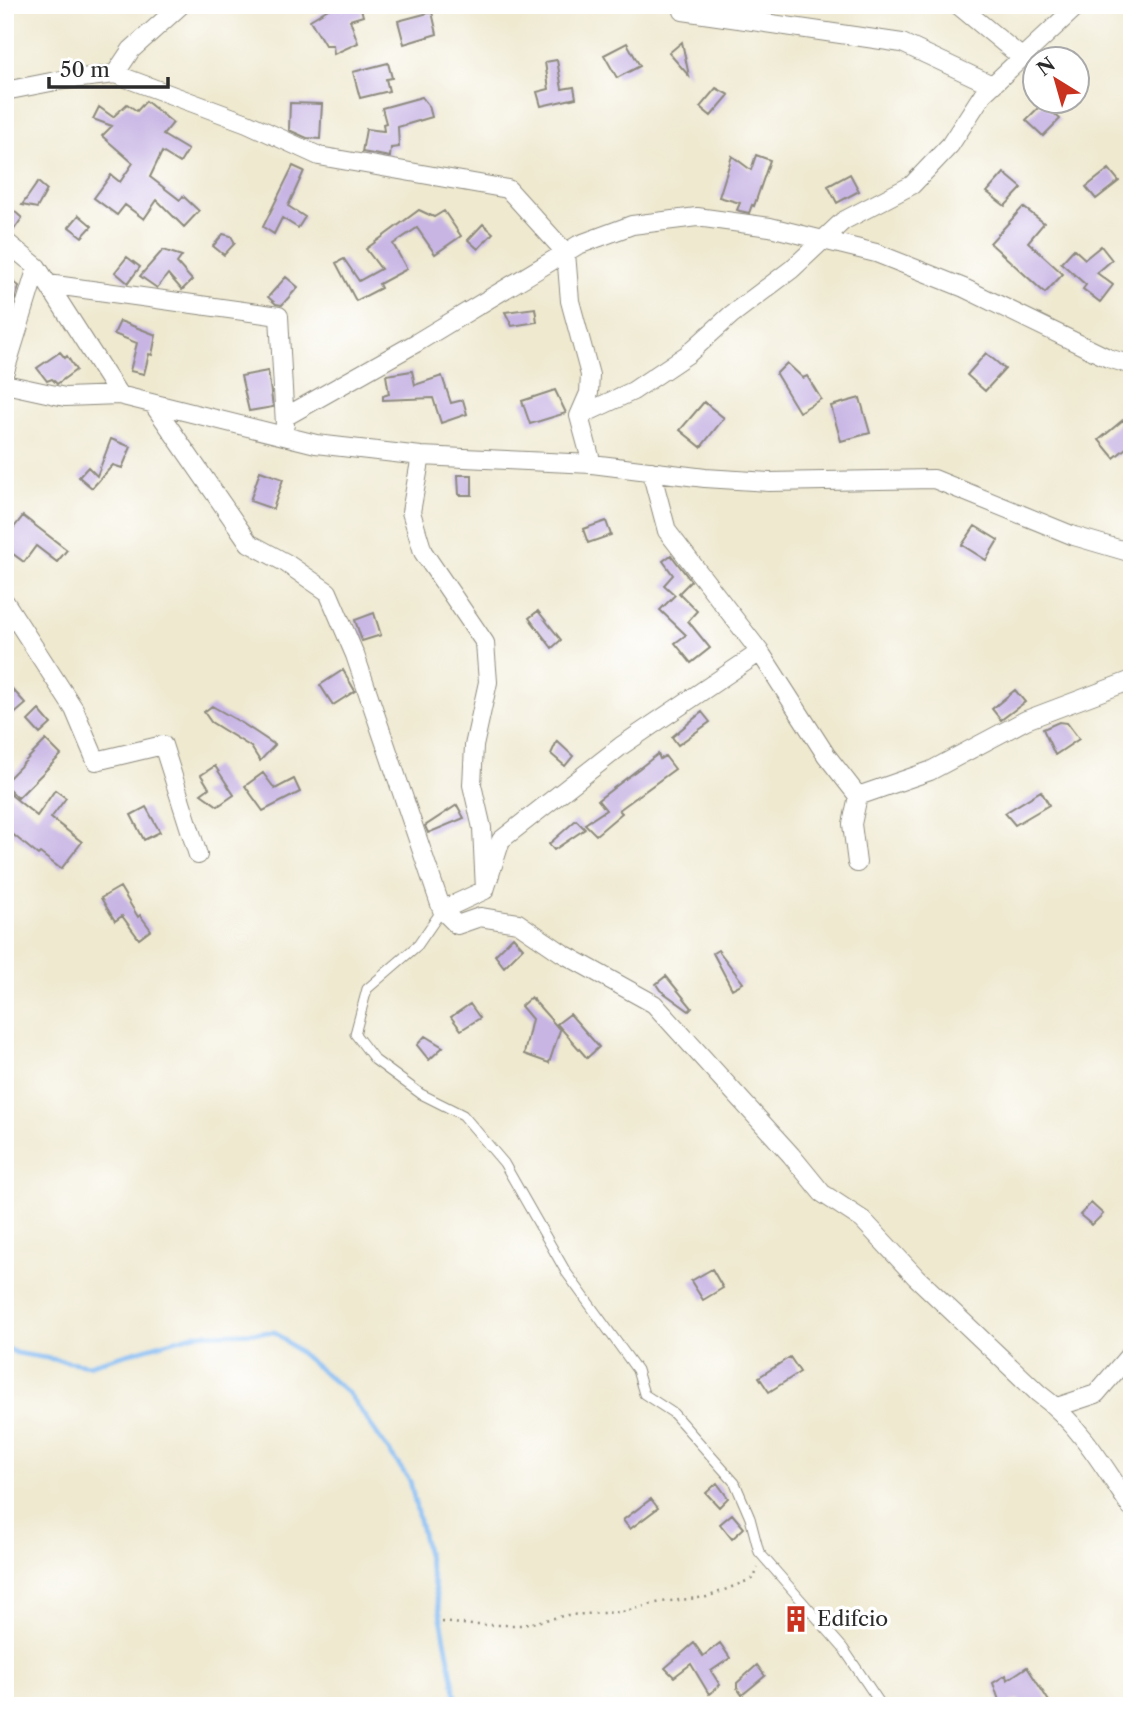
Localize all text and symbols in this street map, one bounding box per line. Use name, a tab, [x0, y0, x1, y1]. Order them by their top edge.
scale bar	[49, 46, 168, 90]
north arrow	[1021, 46, 1092, 116]
text: N	[1033, 53, 1060, 81]
text: 50 m	[60, 57, 110, 82]
building icon: Edifcio	[781, 1604, 811, 1634]
place label: Edifcio	[817, 1606, 888, 1631]

